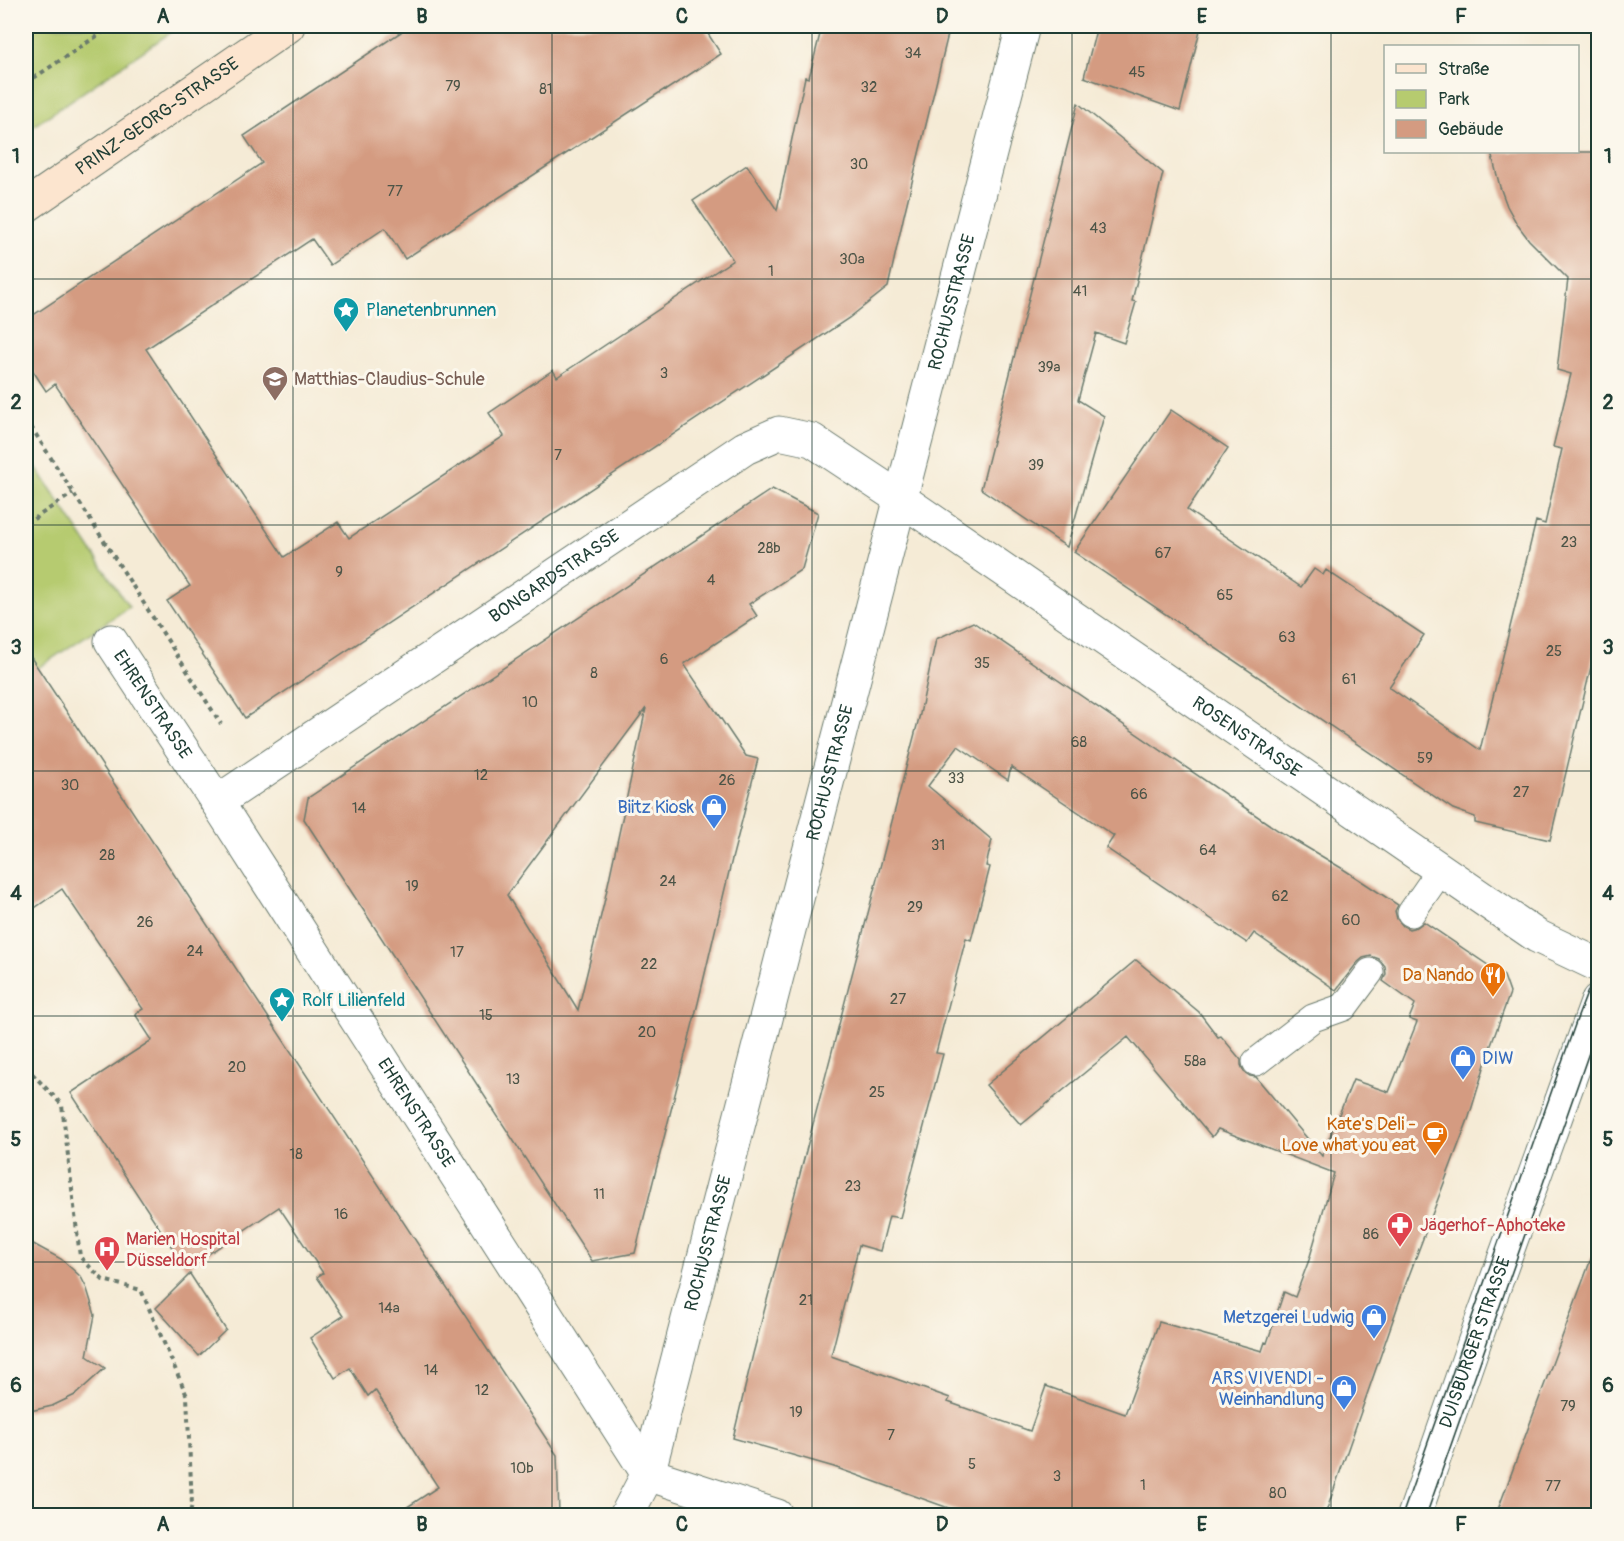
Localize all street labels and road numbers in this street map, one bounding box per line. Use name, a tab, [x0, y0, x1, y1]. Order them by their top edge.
street label: PRINZ-GEORG-STRASSE	[71, 52, 243, 180]
street label: ROCHUSSTRASSE	[923, 232, 980, 373]
street label: BONGARDSTRASSE	[485, 524, 624, 628]
street label: EHRENSTRASSE	[109, 645, 197, 763]
street label: ROSENSTRASSE	[1188, 691, 1306, 782]
street label: ROCHUSSTRASSE	[801, 702, 858, 843]
street label: EHRENSTRASSE	[373, 1054, 460, 1172]
street label: ROCHUSSTRASSE	[679, 1172, 736, 1314]
street label: DUISBURGER STRASSE	[1434, 1254, 1516, 1431]

